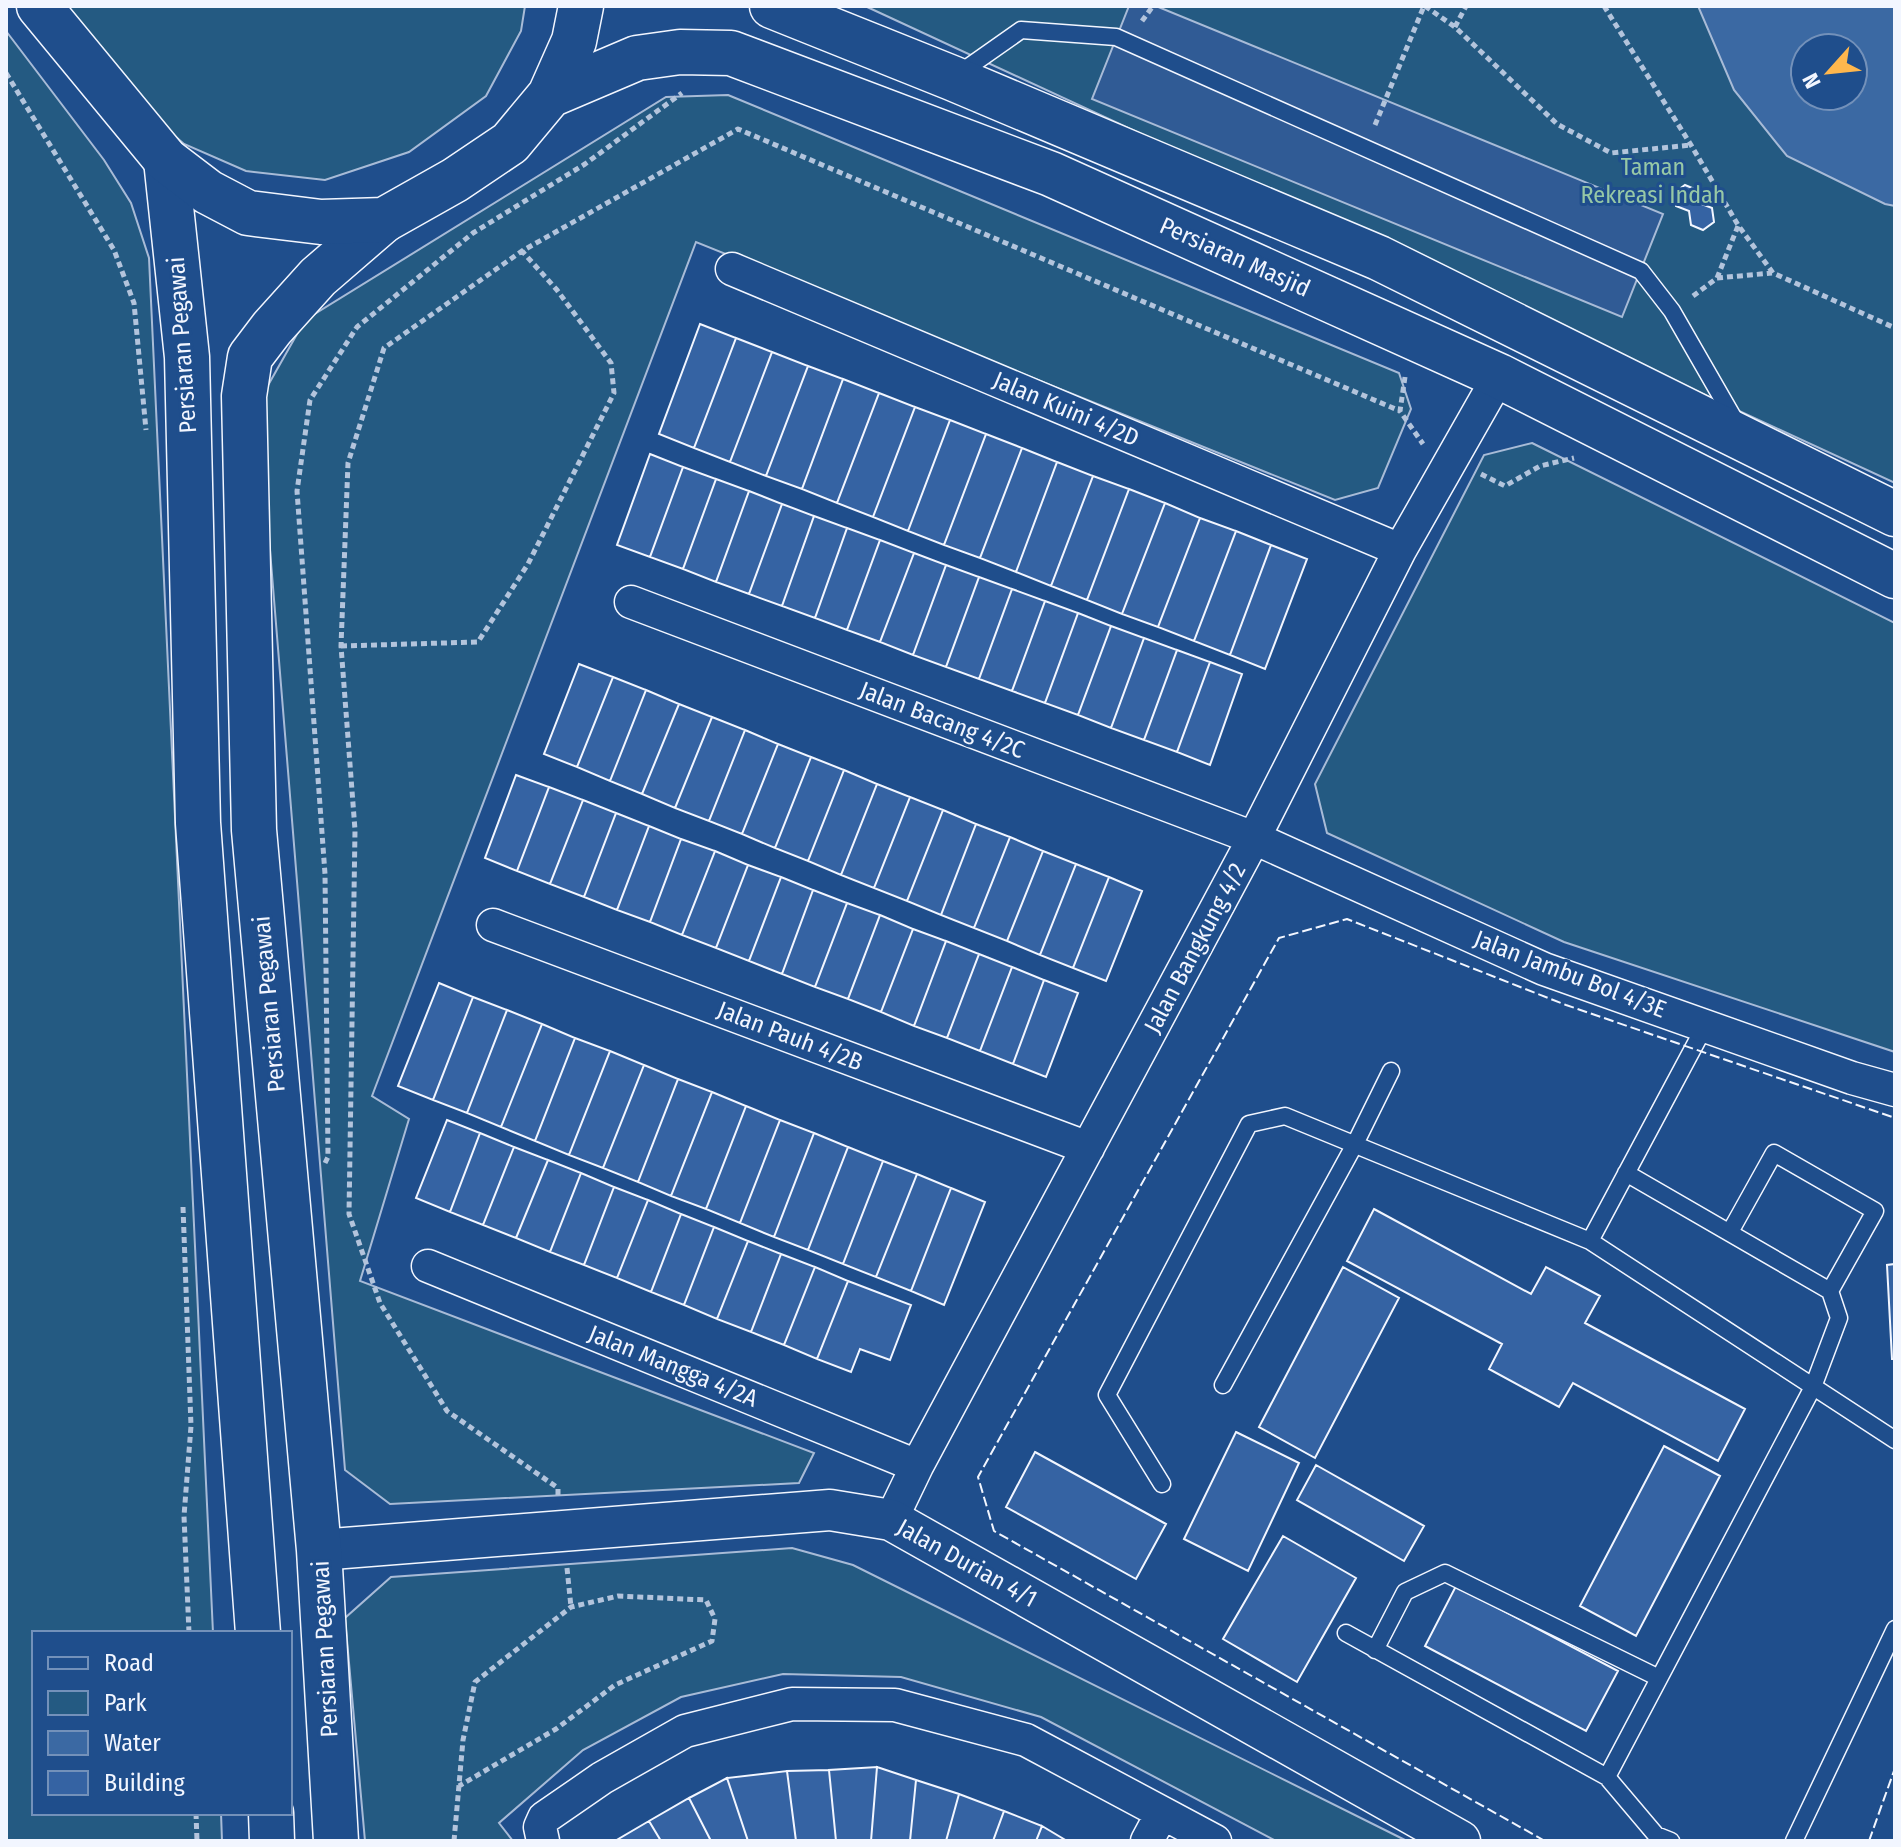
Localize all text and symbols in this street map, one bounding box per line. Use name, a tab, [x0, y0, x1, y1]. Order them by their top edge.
north arrow	[1789, 32, 1869, 112]
text: N	[1797, 69, 1827, 93]
park label: Taman Rekreasi Indah	[1581, 153, 1725, 209]
street label: Persiaran Masjid	[1156, 211, 1314, 303]
street label: Persiaran Pegawai	[162, 256, 202, 434]
street label: Jalan Kuini 4/2D	[989, 366, 1143, 452]
street label: Jalan Bacang 4/2C	[856, 676, 1028, 764]
street label: Jalan Bangkung 4/2	[1138, 858, 1252, 1038]
street label: Persiaran Pegawai	[247, 915, 291, 1093]
street label: Jalan Jambu Bol 4/3E	[1470, 924, 1670, 1024]
street label: Jalan Pauh 4/2B	[713, 995, 867, 1077]
street label: Jalan Mangga 4/2A	[584, 1319, 762, 1413]
street label: Jalan Durian 4/1	[892, 1513, 1042, 1613]
street label: Persiaran Pegawai	[306, 1560, 344, 1738]
legend	[32, 1631, 292, 1815]
text: Road	[104, 1649, 154, 1677]
text: Park	[104, 1689, 147, 1717]
text: Water	[104, 1729, 161, 1757]
text: Building	[104, 1769, 186, 1797]

